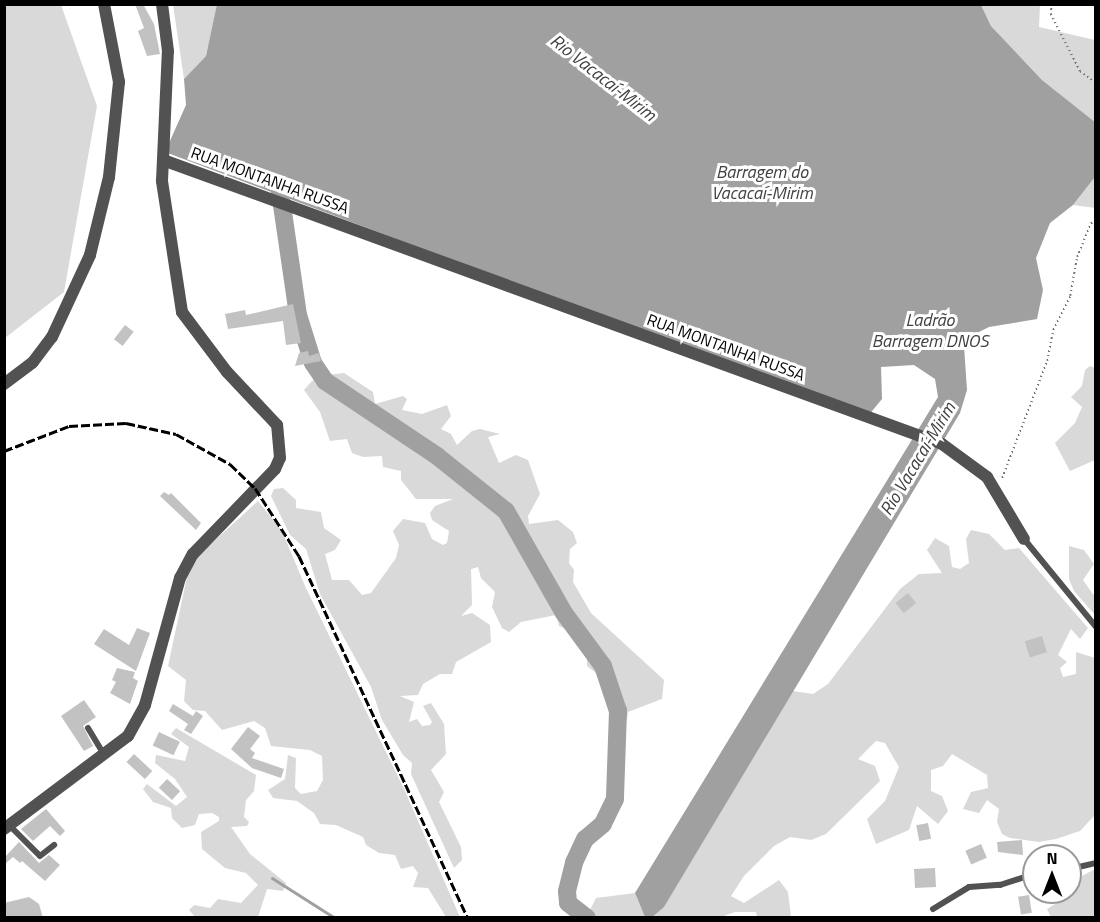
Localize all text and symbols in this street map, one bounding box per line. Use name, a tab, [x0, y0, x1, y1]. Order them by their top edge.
water label: Rio Vacacaí-Mirim	[546, 30, 660, 126]
street label: RUA MONTANHA RUSSA	[188, 142, 352, 218]
water label: Barragem do Vacacaí-Mirim	[711, 162, 813, 204]
street label: RUA MONTANHA RUSSA	[644, 309, 808, 385]
water label: Ladrão Barragem DNOS	[872, 310, 988, 352]
water label: Rio Vacacaí-Mirim	[876, 399, 960, 519]
north arrow	[1022, 844, 1082, 904]
text: N	[1046, 846, 1058, 870]

